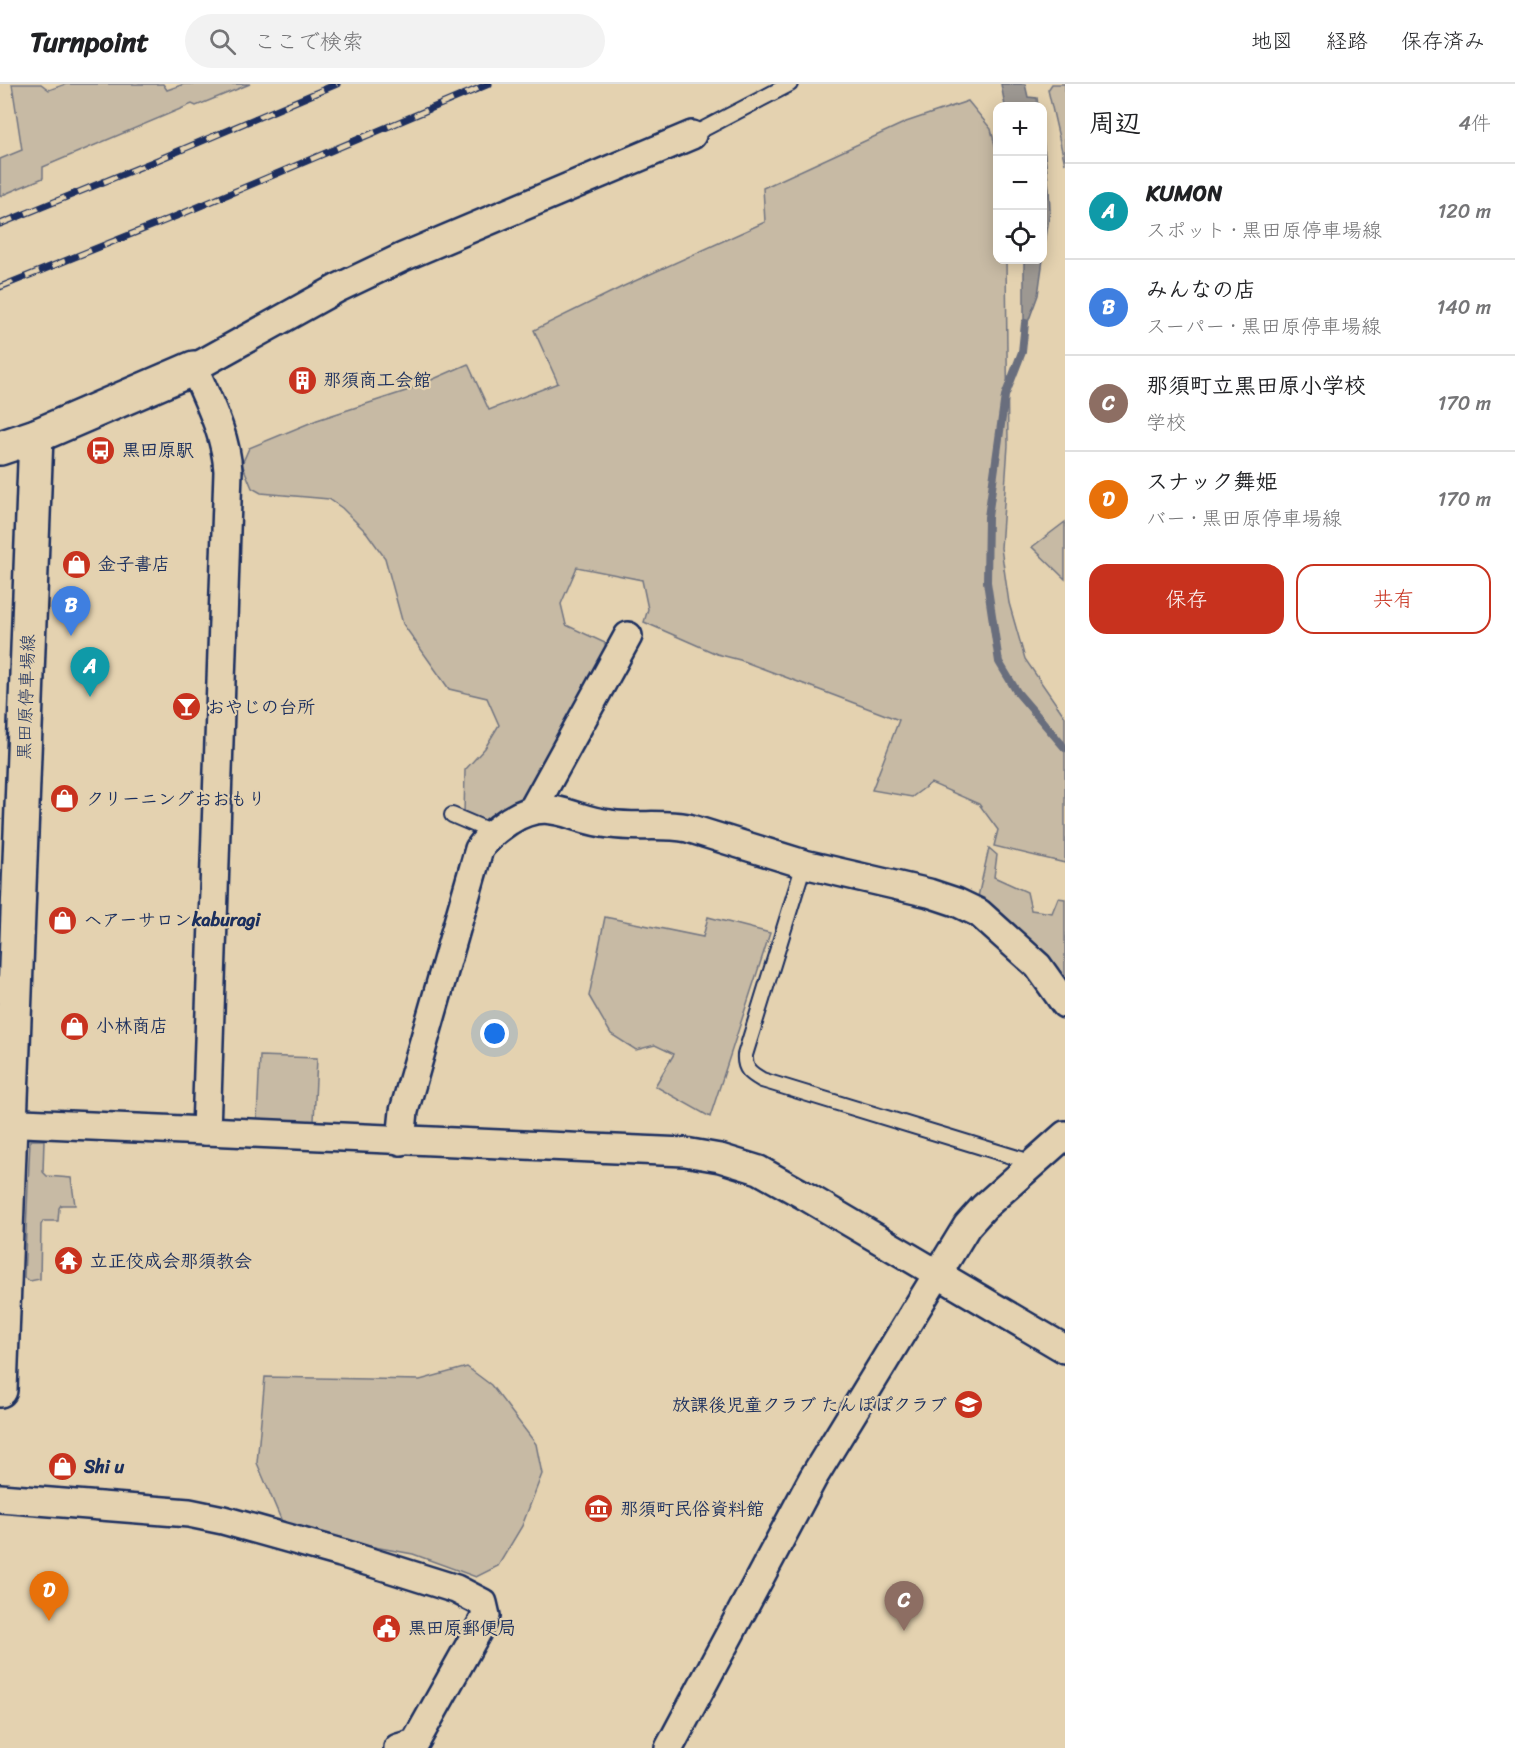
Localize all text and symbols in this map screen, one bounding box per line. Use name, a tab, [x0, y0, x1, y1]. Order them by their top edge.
search box	[185, 14, 605, 68]
text: Turnpoint	[30, 17, 149, 66]
text: ここで検索	[254, 22, 364, 61]
text: 地図	[1251, 22, 1293, 60]
text: 経路	[1326, 22, 1368, 60]
text: 保存済み	[1401, 22, 1485, 60]
icon: search	[206, 25, 239, 58]
text: 周辺	[1089, 100, 1141, 146]
map controls	[993, 102, 1047, 264]
button: +	[993, 102, 1047, 156]
text: 4件	[1459, 106, 1491, 141]
button: −	[993, 156, 1047, 210]
text: KUMON	[1146, 174, 1222, 213]
text: A	[1102, 194, 1115, 229]
text: 120 m	[1438, 194, 1491, 229]
button: locate	[993, 210, 1047, 264]
text: スポット · 黒田原停車場線	[1146, 213, 1382, 248]
text: みんなの店	[1146, 270, 1256, 309]
text: B	[1102, 290, 1115, 325]
text: 140 m	[1437, 290, 1491, 325]
text: スーパー · 黒田原停車場線	[1146, 309, 1381, 344]
building icon: 那須商工会館	[286, 364, 318, 396]
place label: 那須商工会館	[323, 364, 431, 396]
text: 那須町立黒田原小学校	[1146, 366, 1366, 405]
text: C	[1102, 386, 1115, 421]
text: 170 m	[1438, 386, 1491, 421]
text: 学校	[1146, 405, 1186, 440]
bus stop icon: 黒田原駅	[85, 434, 117, 466]
place label: 黒田原駅	[122, 434, 194, 466]
text: スナック舞姫	[1146, 462, 1278, 501]
text: D	[1103, 482, 1114, 517]
text: 170 m	[1438, 482, 1491, 517]
text: バー · 黒田原停車場線	[1146, 501, 1342, 536]
shop icon: 金子書店	[61, 548, 93, 580]
place label: 金子書店	[98, 548, 170, 580]
button: 保存	[1089, 564, 1284, 634]
button: 共有	[1296, 564, 1491, 634]
pin: B	[52, 586, 90, 636]
street label: 黒田原停車場線	[8, 633, 44, 761]
pin: A	[70, 648, 110, 697]
bar icon: おやじの台所	[170, 691, 202, 723]
place label: おやじの台所	[207, 691, 315, 723]
shop icon: クリーニングおおもり	[49, 783, 81, 815]
place label: クリーニングおおもり	[86, 783, 266, 815]
shop icon: ヘアーサロンkaburagi	[47, 904, 79, 936]
place label: ヘアーサロンkaburagi	[84, 904, 261, 936]
shop icon: 小林商店	[59, 1010, 91, 1042]
place label: 小林商店	[96, 1010, 168, 1042]
your location	[480, 1019, 509, 1048]
temple icon: 立正佼成会那須教会	[53, 1245, 85, 1277]
place label: 立正佼成会那須教会	[90, 1245, 252, 1277]
place label: 放課後児童クラブ たんぽぽクラブ	[672, 1389, 947, 1421]
school or university icon: 放課後児童クラブ たんぽぽクラブ	[952, 1389, 984, 1421]
shop icon: Shi u	[47, 1451, 79, 1483]
place label: Shi u	[83, 1451, 124, 1483]
museum icon: 那須町民俗資料館	[583, 1493, 615, 1525]
place label: 那須町民俗資料館	[620, 1493, 764, 1525]
pin: D	[29, 1572, 68, 1621]
pin: C	[884, 1582, 924, 1631]
public building icon: 黒田原郵便局	[371, 1612, 403, 1644]
place label: 黒田原郵便局	[408, 1612, 516, 1644]

